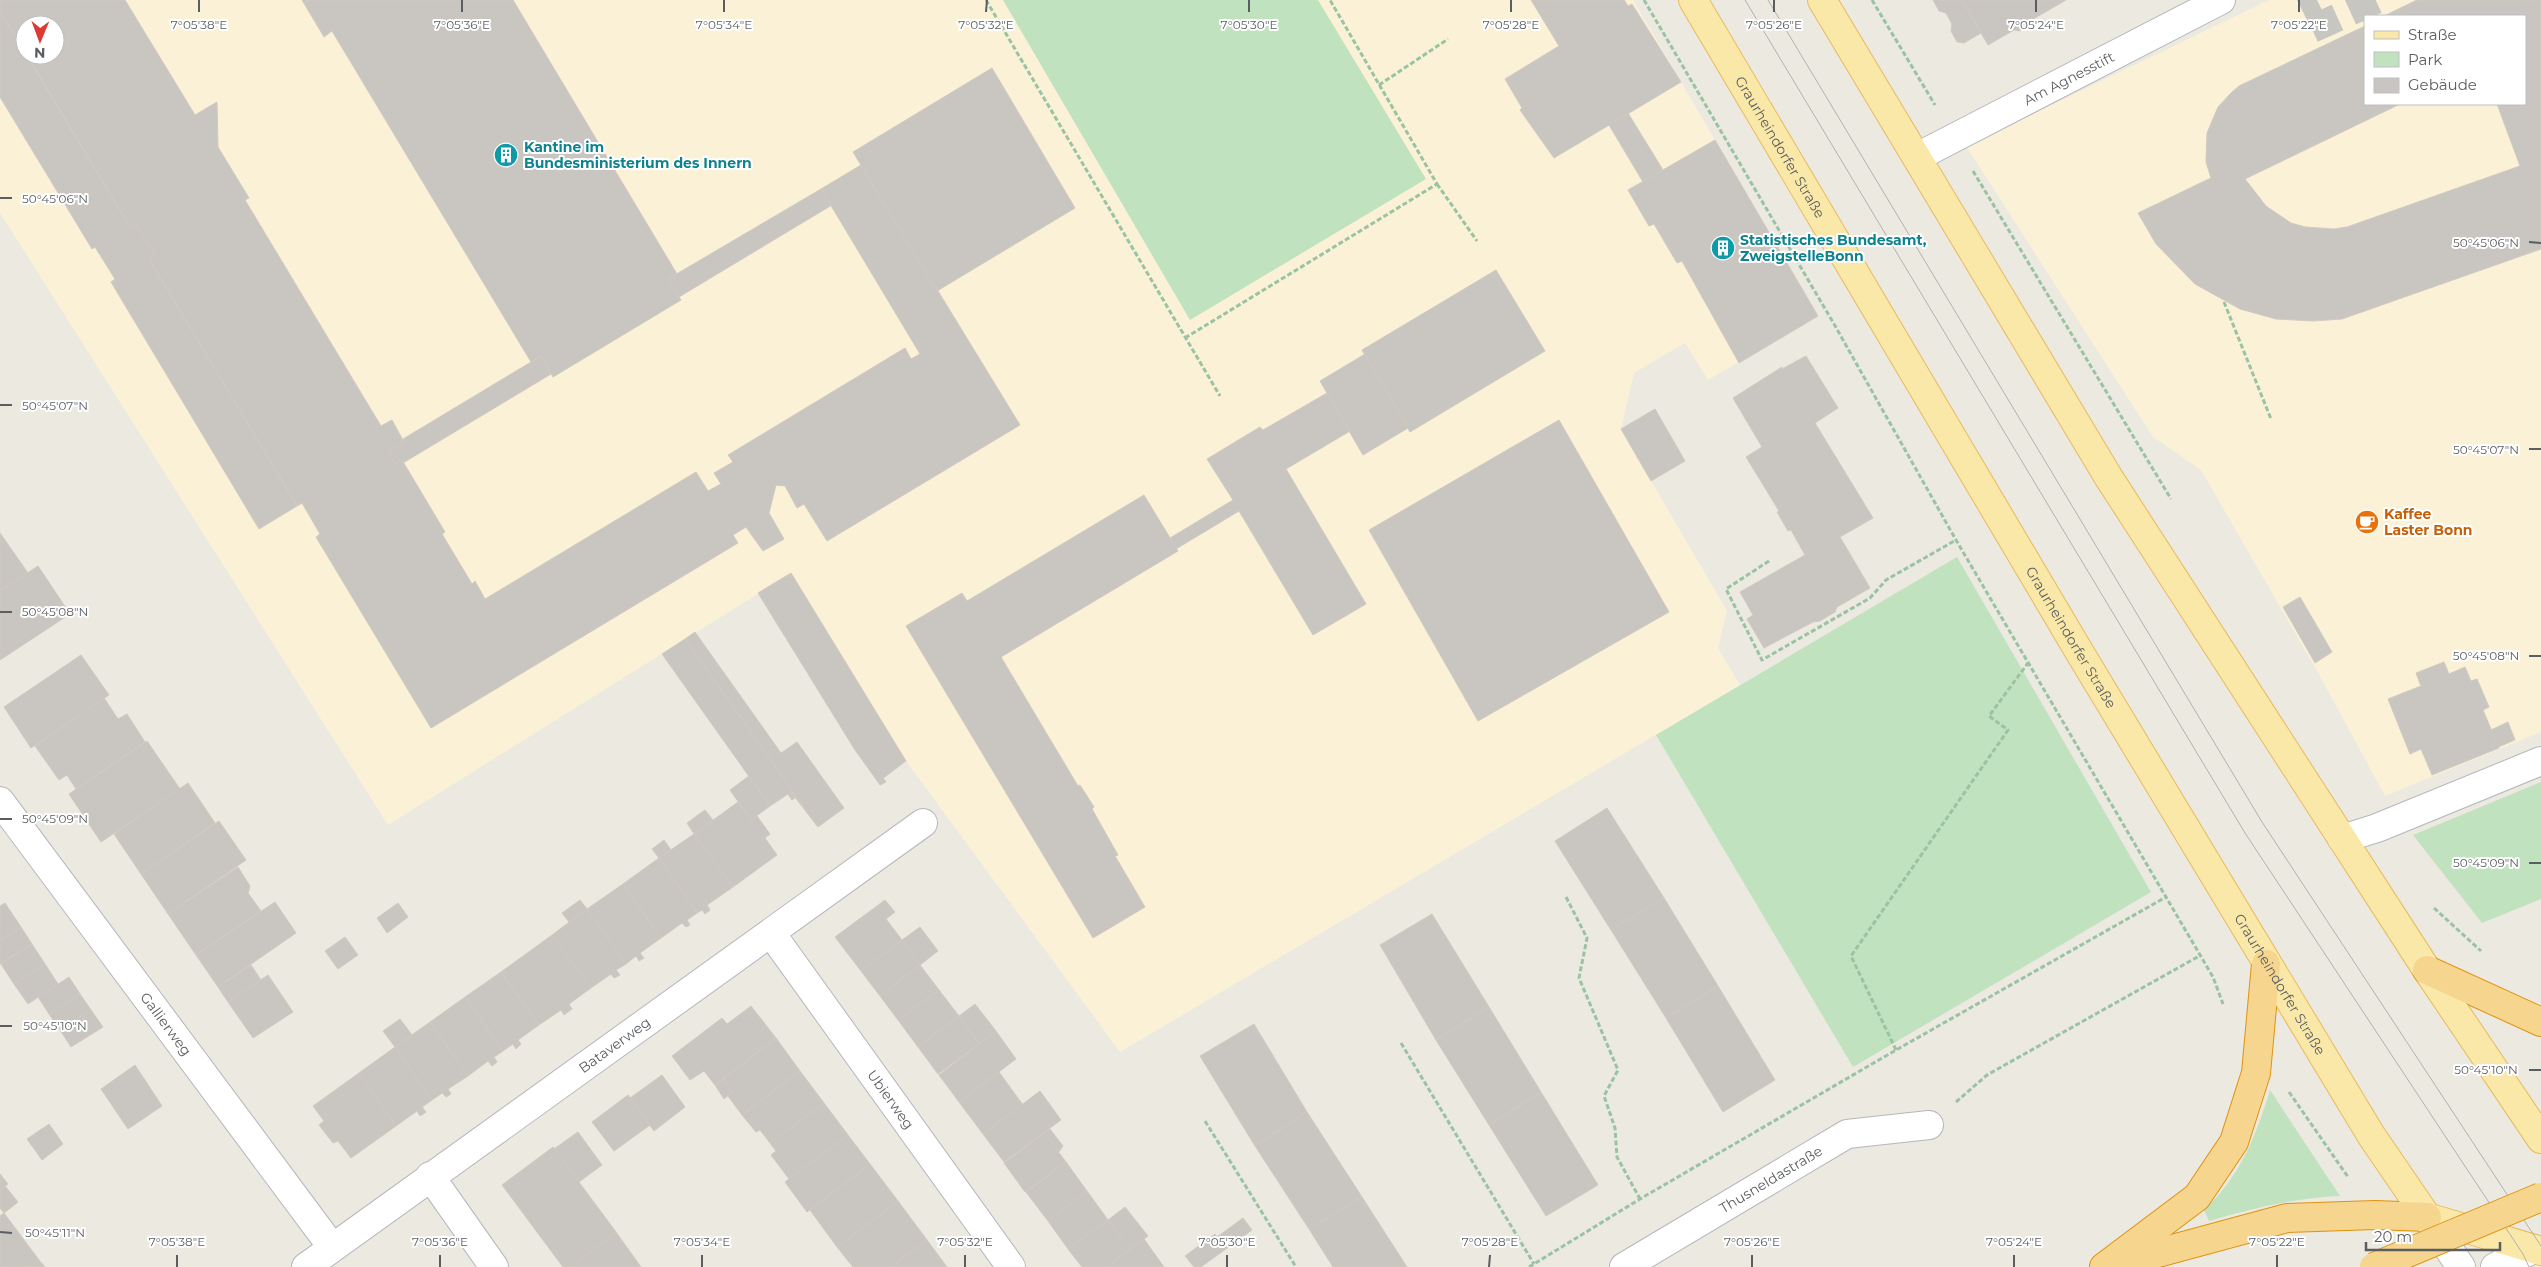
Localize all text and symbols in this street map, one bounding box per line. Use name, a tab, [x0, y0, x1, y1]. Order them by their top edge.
north arrow	[15, 15, 65, 65]
legend	[2364, 15, 2526, 105]
text: 7°05'38"E	[171, 17, 227, 32]
text: 7°05'36"E	[434, 17, 490, 32]
text: 7°05'34"E	[696, 17, 752, 32]
text: 7°05'32"E	[958, 17, 1014, 32]
text: 7°05'30"E	[1221, 17, 1277, 32]
text: 7°05'28"E	[1483, 17, 1539, 32]
text: 7°05'26"E	[1746, 17, 1802, 32]
text: 7°05'24"E	[2008, 17, 2064, 32]
text: 7°05'22"E	[2271, 17, 2327, 32]
text: Straße	[2408, 25, 2457, 44]
text: N	[34, 44, 46, 62]
street label: Am Agnesstift	[2021, 48, 2118, 109]
text: Park	[2408, 50, 2442, 69]
street label: Graurheindorfer Straße	[1731, 73, 1829, 221]
text: Gebäude	[2408, 75, 2477, 94]
place label: Kantine im Bundesministerium des Innern	[524, 138, 752, 172]
building icon: Kantine im Bundesministerium des Innern	[493, 142, 519, 168]
text: 50°45'06"N	[22, 191, 88, 206]
place label: Statistisches Bundesamt, ZweigstelleBonn	[1740, 231, 1927, 265]
building icon: Statistisches Bundesamt, ZweigstelleBonn	[1710, 235, 1736, 261]
text: 50°45'06"N	[2453, 235, 2519, 250]
text: 50°45'07"N	[22, 398, 88, 413]
text: 50°45'07"N	[2453, 442, 2519, 457]
place label: Kaffee Laster Bonn	[2384, 505, 2473, 539]
cafe icon: Kaffee Laster Bonn	[2354, 509, 2380, 535]
street label: Graurheindorfer Straße	[2022, 563, 2120, 712]
text: 50°45'08"N	[22, 604, 88, 619]
text: 50°45'08"N	[2453, 648, 2519, 663]
text: 50°45'09"N	[22, 811, 88, 826]
text: 50°45'09"N	[2453, 855, 2519, 870]
street label: Graurheindorfer Straße	[2230, 910, 2330, 1058]
street label: Gallierweg	[136, 989, 196, 1059]
street label: Bataverweg	[575, 1013, 654, 1077]
text: 50°45'10"N	[23, 1018, 87, 1033]
text: 50°45'10"N	[2454, 1062, 2518, 1077]
street label: Ubierweg	[863, 1066, 918, 1133]
street label: Thusneldastraße	[1716, 1142, 1826, 1217]
scale bar	[2366, 1220, 2500, 1252]
text: 50°45'11"N	[25, 1225, 85, 1240]
text: 20 m	[2374, 1227, 2412, 1246]
text: 7°05'38"E	[149, 1234, 205, 1249]
text: 7°05'36"E	[412, 1234, 468, 1249]
text: 7°05'34"E	[674, 1234, 730, 1249]
text: 7°05'32"E	[937, 1234, 993, 1249]
text: 7°05'30"E	[1199, 1234, 1255, 1249]
text: 7°05'28"E	[1462, 1234, 1518, 1249]
text: 7°05'26"E	[1724, 1234, 1780, 1249]
text: 7°05'24"E	[1986, 1234, 2042, 1249]
text: 7°05'22"E	[2249, 1234, 2305, 1249]

